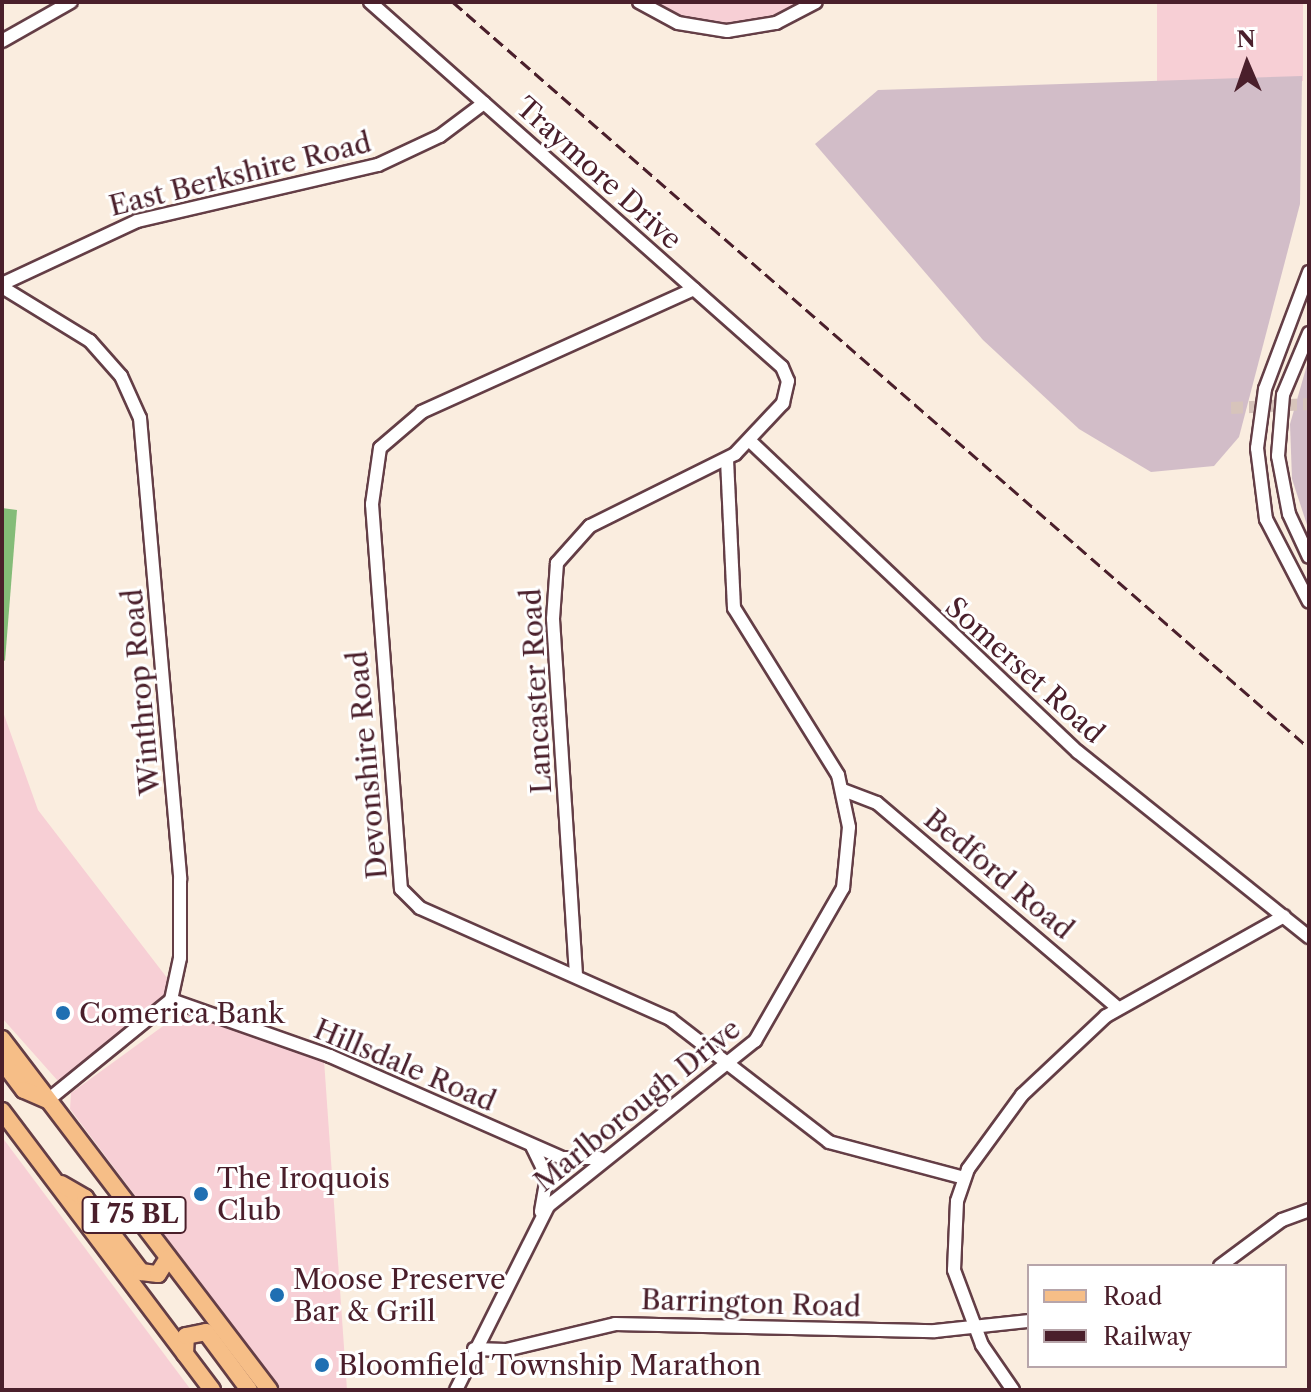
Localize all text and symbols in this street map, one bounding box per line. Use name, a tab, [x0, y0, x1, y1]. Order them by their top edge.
north arrow	[1207, 24, 1287, 104]
text: N	[1236, 26, 1256, 53]
street label: Traymore Drive	[509, 90, 689, 256]
street label: East Berkshire Road	[106, 125, 374, 223]
street label: Lancaster Road	[514, 587, 558, 795]
street label: Winthrop Road	[115, 588, 167, 796]
street label: Somerset Road	[939, 590, 1111, 750]
street label: Devonshire Road	[340, 649, 394, 881]
street label: Bedford Road	[918, 802, 1080, 946]
place label: Comerica Bank	[79, 996, 285, 1030]
marker: Comerica Bank	[54, 1004, 72, 1022]
street label: Hillsdale Road	[309, 1012, 501, 1118]
street label: Marlborough Drive	[527, 1012, 747, 1198]
place label: The Iroquois Club	[217, 1161, 390, 1227]
marker: The Iroquois Club	[192, 1185, 210, 1203]
road number: I 75 BL	[80, 1193, 188, 1237]
place label: Moose Preserve Bar & Grill	[293, 1262, 506, 1328]
legend	[1027, 1264, 1287, 1368]
street label: Barrington Road	[640, 1282, 862, 1324]
text: Road	[1103, 1282, 1162, 1311]
marker: Moose Preserve Bar & Grill	[268, 1286, 286, 1304]
text: Railway	[1103, 1322, 1192, 1351]
place label: Bloomfield Township Marathon	[338, 1348, 762, 1382]
marker: Bloomfield Township Marathon	[313, 1356, 331, 1374]

